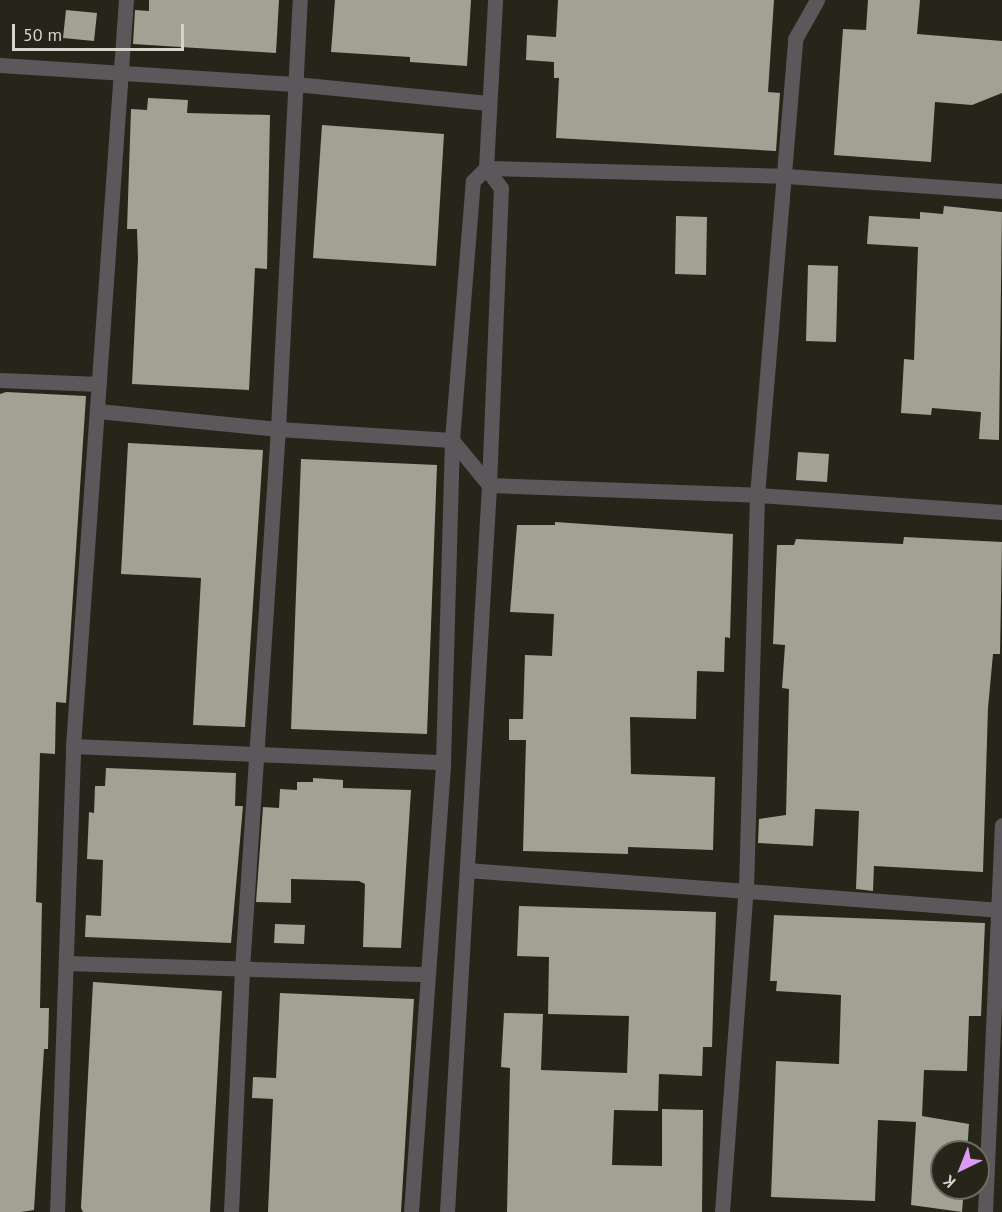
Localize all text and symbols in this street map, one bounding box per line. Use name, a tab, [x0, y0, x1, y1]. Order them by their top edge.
scale bar	[15, 12, 188, 50]
text: 50 m	[23, 23, 62, 46]
north arrow	[930, 1140, 990, 1200]
text: K	[939, 1171, 960, 1192]

